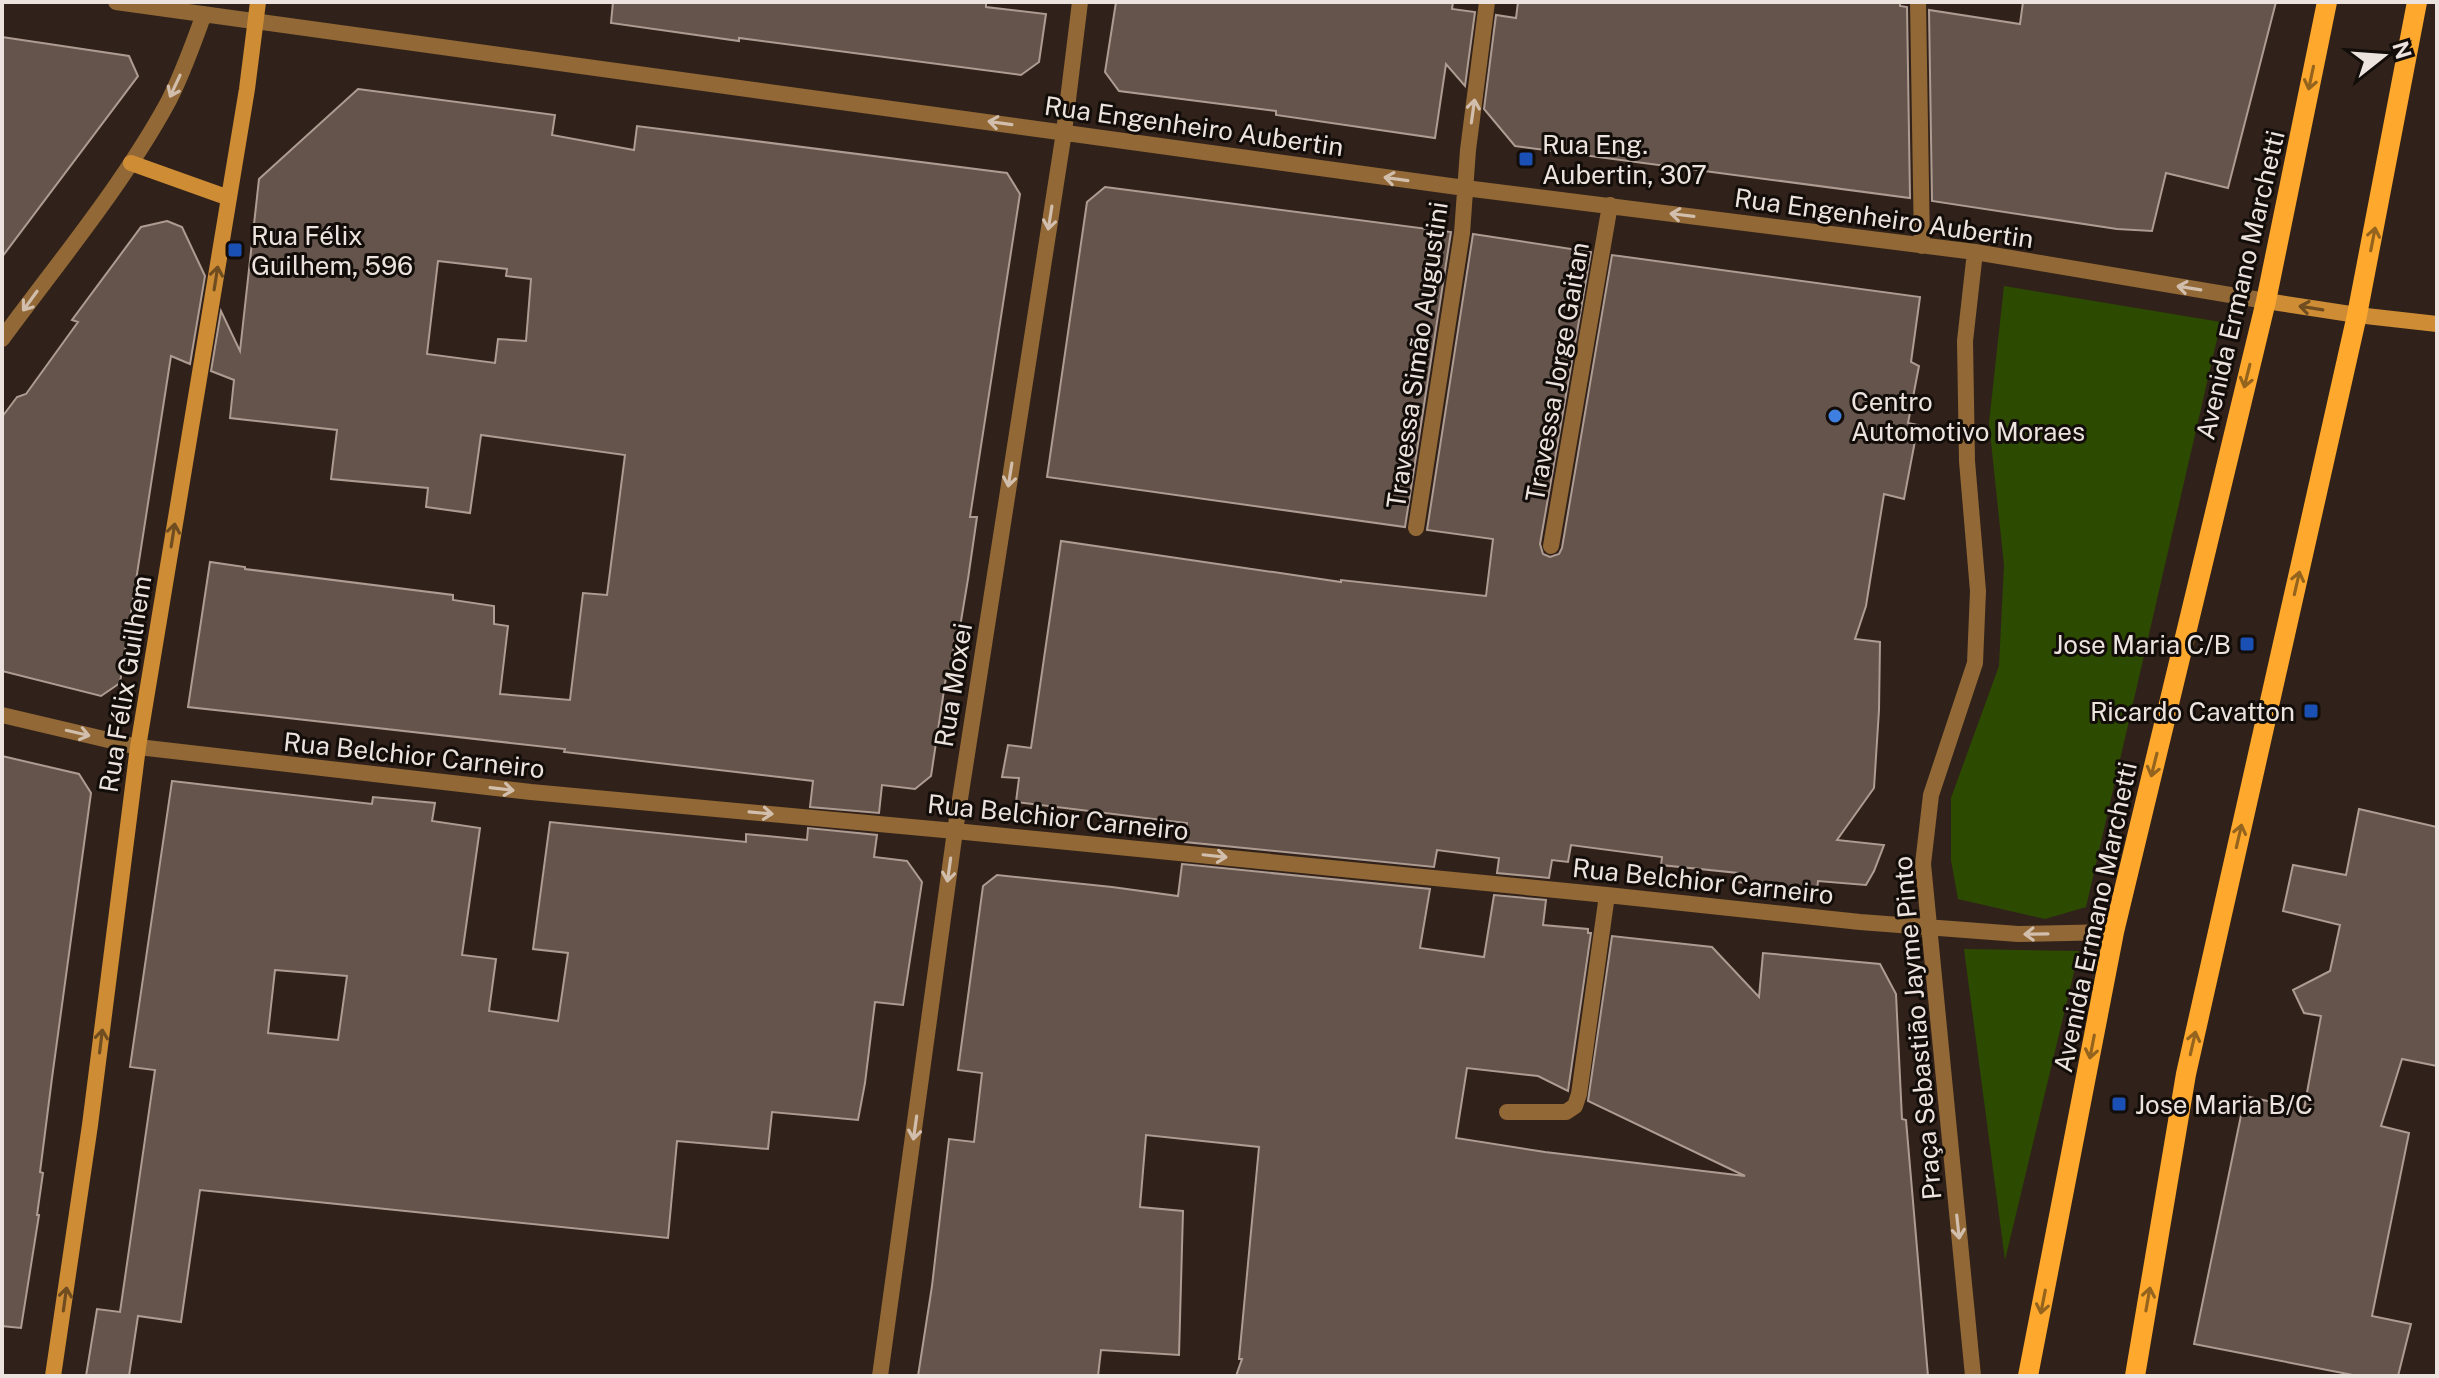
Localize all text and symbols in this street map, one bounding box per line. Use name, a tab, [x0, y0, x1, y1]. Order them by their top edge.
north arrow	[2343, 16, 2423, 96]
text: N	[2387, 38, 2417, 62]
one-way arrow	[2303, 65, 2318, 91]
one-way arrow	[167, 74, 182, 98]
street label: Rua Engenheiro Aubertin	[1042, 90, 1346, 162]
one-way arrow	[1466, 98, 1481, 124]
one-way arrow	[988, 115, 1013, 130]
street label: Avenida Ermano Marchetti	[2189, 127, 2291, 443]
place label: Rua Eng. Aubertin, 307	[1542, 129, 1707, 190]
marker: Rua Eng. Aubertin, 307	[1517, 150, 1535, 168]
one-way arrow	[1383, 171, 1410, 186]
street label: Rua Engenheiro Aubertin	[1732, 182, 2036, 254]
street label: Travessa Simão Augustini	[1380, 200, 1454, 510]
one-way arrow	[1042, 205, 1057, 230]
one-way arrow	[1670, 207, 1695, 222]
place label: Rua Félix Guilhem, 596	[251, 220, 413, 281]
one-way arrow	[2366, 227, 2381, 252]
street label: Travessa Jorge Gaitan	[1519, 240, 1595, 504]
marker: Rua Félix Guilhem, 596	[226, 241, 244, 259]
one-way arrow	[209, 266, 224, 291]
one-way arrow	[2176, 280, 2202, 295]
one-way arrow	[22, 290, 38, 312]
one-way arrow	[2299, 300, 2325, 315]
one-way arrow	[2239, 363, 2254, 389]
place label: Centro Automotivo Moraes	[1851, 386, 2085, 447]
marker: Centro Automotivo Moraes	[1826, 407, 1844, 425]
one-way arrow	[1002, 462, 1017, 487]
one-way arrow	[167, 522, 182, 548]
one-way arrow	[2290, 570, 2305, 596]
street label: Rua Félix Guilhem	[93, 573, 157, 795]
street label: Rua Moxei	[928, 621, 978, 749]
place label: Jose Maria C/B	[2053, 629, 2231, 660]
marker: Jose Maria C/B	[2238, 635, 2256, 653]
place label: Ricardo Cavatton	[2090, 696, 2295, 727]
marker: Ricardo Cavatton	[2302, 702, 2320, 720]
one-way arrow	[65, 726, 90, 741]
street label: Rua Belchior Carneiro	[282, 726, 546, 784]
one-way arrow	[2145, 752, 2160, 778]
street label: Avenida Ermano Marchetti	[2047, 759, 2143, 1075]
one-way arrow	[488, 781, 515, 796]
street label: Rua Belchior Carneiro	[926, 788, 1190, 846]
one-way arrow	[747, 806, 774, 821]
one-way arrow	[2233, 824, 2248, 850]
one-way arrow	[1201, 849, 1228, 864]
street label: Rua Belchior Carneiro	[1571, 852, 1835, 910]
street label: Praça Sebastião Jayme Pinto	[1887, 855, 1947, 1201]
one-way arrow	[941, 857, 956, 882]
one-way arrow	[2023, 926, 2050, 941]
one-way arrow	[94, 1029, 109, 1055]
one-way arrow	[2186, 1031, 2201, 1056]
one-way arrow	[2084, 1033, 2099, 1059]
place label: Jose Maria B/C	[2135, 1089, 2313, 1120]
marker: Jose Maria B/C	[2110, 1095, 2128, 1113]
one-way arrow	[907, 1115, 922, 1140]
one-way arrow	[1950, 1213, 1965, 1240]
one-way arrow	[58, 1287, 73, 1312]
one-way arrow	[2142, 1287, 2157, 1312]
one-way arrow	[2035, 1289, 2050, 1314]

